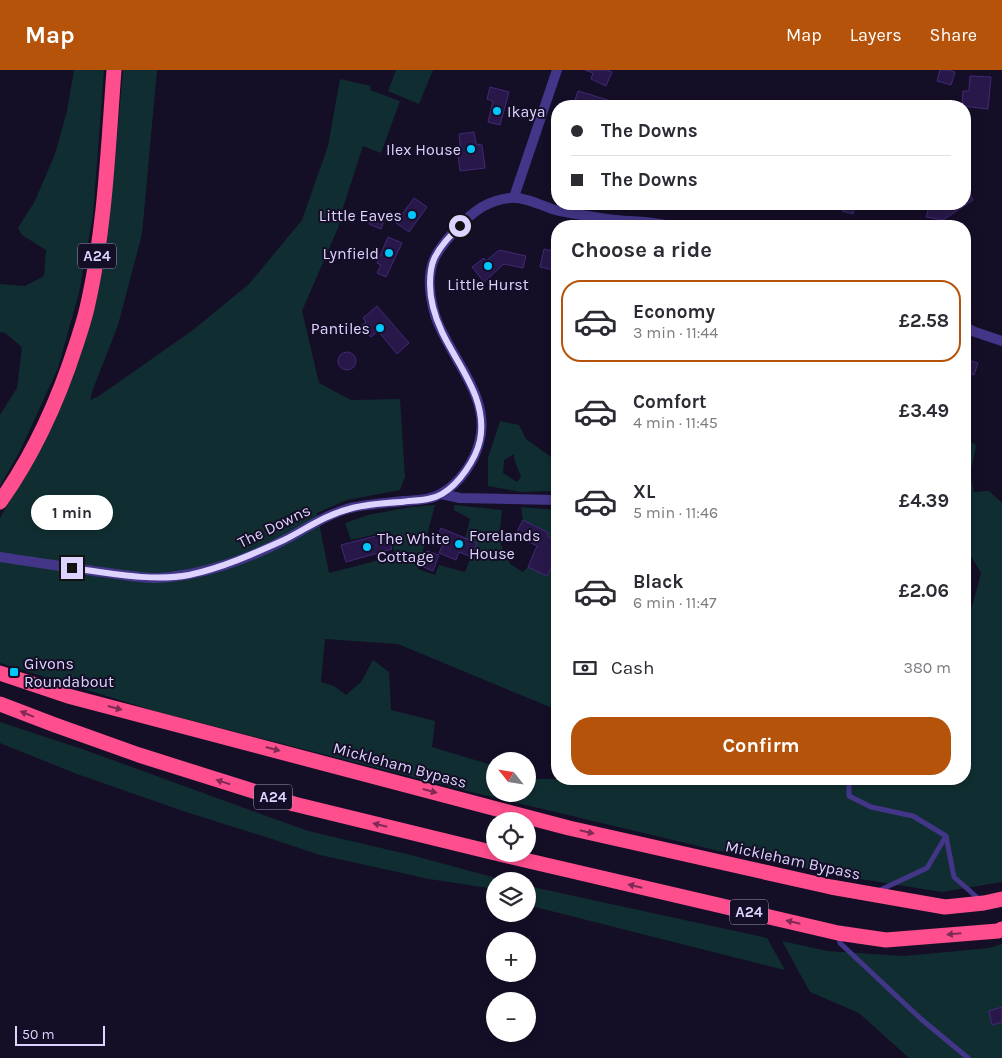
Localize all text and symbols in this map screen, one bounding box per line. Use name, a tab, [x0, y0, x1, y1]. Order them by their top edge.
text: Map	[25, 21, 75, 49]
text: Map	[786, 24, 822, 46]
text: Layers	[850, 24, 902, 46]
text: Share	[930, 24, 977, 46]
place label: Ikaya	[507, 102, 546, 121]
marker: Ikaya	[491, 105, 503, 117]
text: The Downs	[601, 120, 698, 142]
place label: Ilex House	[386, 140, 461, 159]
marker: Ilex House	[465, 143, 477, 155]
text: The Downs	[601, 169, 698, 191]
place label: Little Eaves	[319, 206, 402, 225]
marker: Little Eaves	[406, 209, 418, 221]
route start	[449, 215, 471, 237]
text: Choose a ride	[571, 237, 712, 263]
road number: A24	[78, 244, 116, 268]
place label: Lynfield	[322, 244, 379, 263]
marker: Lynfield	[383, 247, 395, 259]
marker: Little Hurst	[482, 260, 494, 272]
place label: Little Hurst	[447, 275, 529, 294]
icon: car	[573, 299, 618, 344]
text: Economy	[633, 301, 715, 323]
text: £2.58	[899, 310, 949, 332]
place label: Pantiles	[311, 319, 370, 338]
marker: Pantiles	[374, 322, 386, 334]
text: 3 min · 11:44	[633, 323, 718, 342]
icon: car	[573, 389, 618, 434]
text: Comfort	[633, 391, 707, 413]
text: £3.49	[899, 400, 949, 422]
text: 4 min · 11:45	[633, 413, 718, 432]
icon: car	[573, 479, 618, 524]
text: XL	[633, 481, 655, 503]
text: £4.39	[899, 490, 949, 512]
callout: 1 min	[31, 496, 113, 530]
street label: The Downs	[234, 500, 314, 552]
text: 1 min	[52, 503, 92, 522]
text: 5 min · 11:46	[633, 503, 718, 522]
place label: Forelands House	[469, 526, 541, 563]
place label: The White Cottage	[377, 529, 450, 566]
marker: Forelands House	[453, 538, 465, 550]
marker: The White Cottage	[361, 541, 373, 553]
route end	[61, 557, 83, 579]
icon: car	[573, 569, 618, 614]
text: Black	[633, 571, 684, 593]
text: £2.06	[898, 580, 949, 602]
text: 6 min · 11:47	[633, 593, 717, 612]
place label: Givons Roundabout	[24, 654, 114, 691]
icon: cash	[571, 654, 599, 682]
text: Cash	[611, 657, 655, 679]
text: 380 m	[903, 658, 951, 677]
marker: Givons Roundabout	[8, 666, 20, 678]
one-way arrow	[108, 704, 123, 712]
one-way arrow	[20, 710, 35, 718]
button: Confirm	[571, 717, 951, 775]
street label: Mickleham Bypass	[331, 738, 469, 792]
one-way arrow	[265, 746, 280, 754]
north arrow	[486, 752, 536, 802]
map controls	[486, 752, 536, 1042]
one-way arrow	[215, 777, 230, 785]
road number: A24	[254, 784, 292, 810]
one-way arrow	[422, 787, 437, 795]
button: locate	[486, 812, 536, 862]
one-way arrow	[372, 820, 387, 828]
one-way arrow	[579, 828, 595, 836]
street label: Mickleham Bypass	[724, 836, 862, 884]
button: layers	[486, 872, 536, 922]
one-way arrow	[627, 882, 642, 890]
road number: A24	[730, 900, 768, 924]
one-way arrow	[786, 918, 801, 926]
one-way arrow	[945, 931, 961, 939]
button: +	[486, 932, 536, 982]
button: −	[486, 992, 536, 1042]
scale bar	[15, 1023, 105, 1046]
text: 50 m	[22, 1026, 55, 1043]

